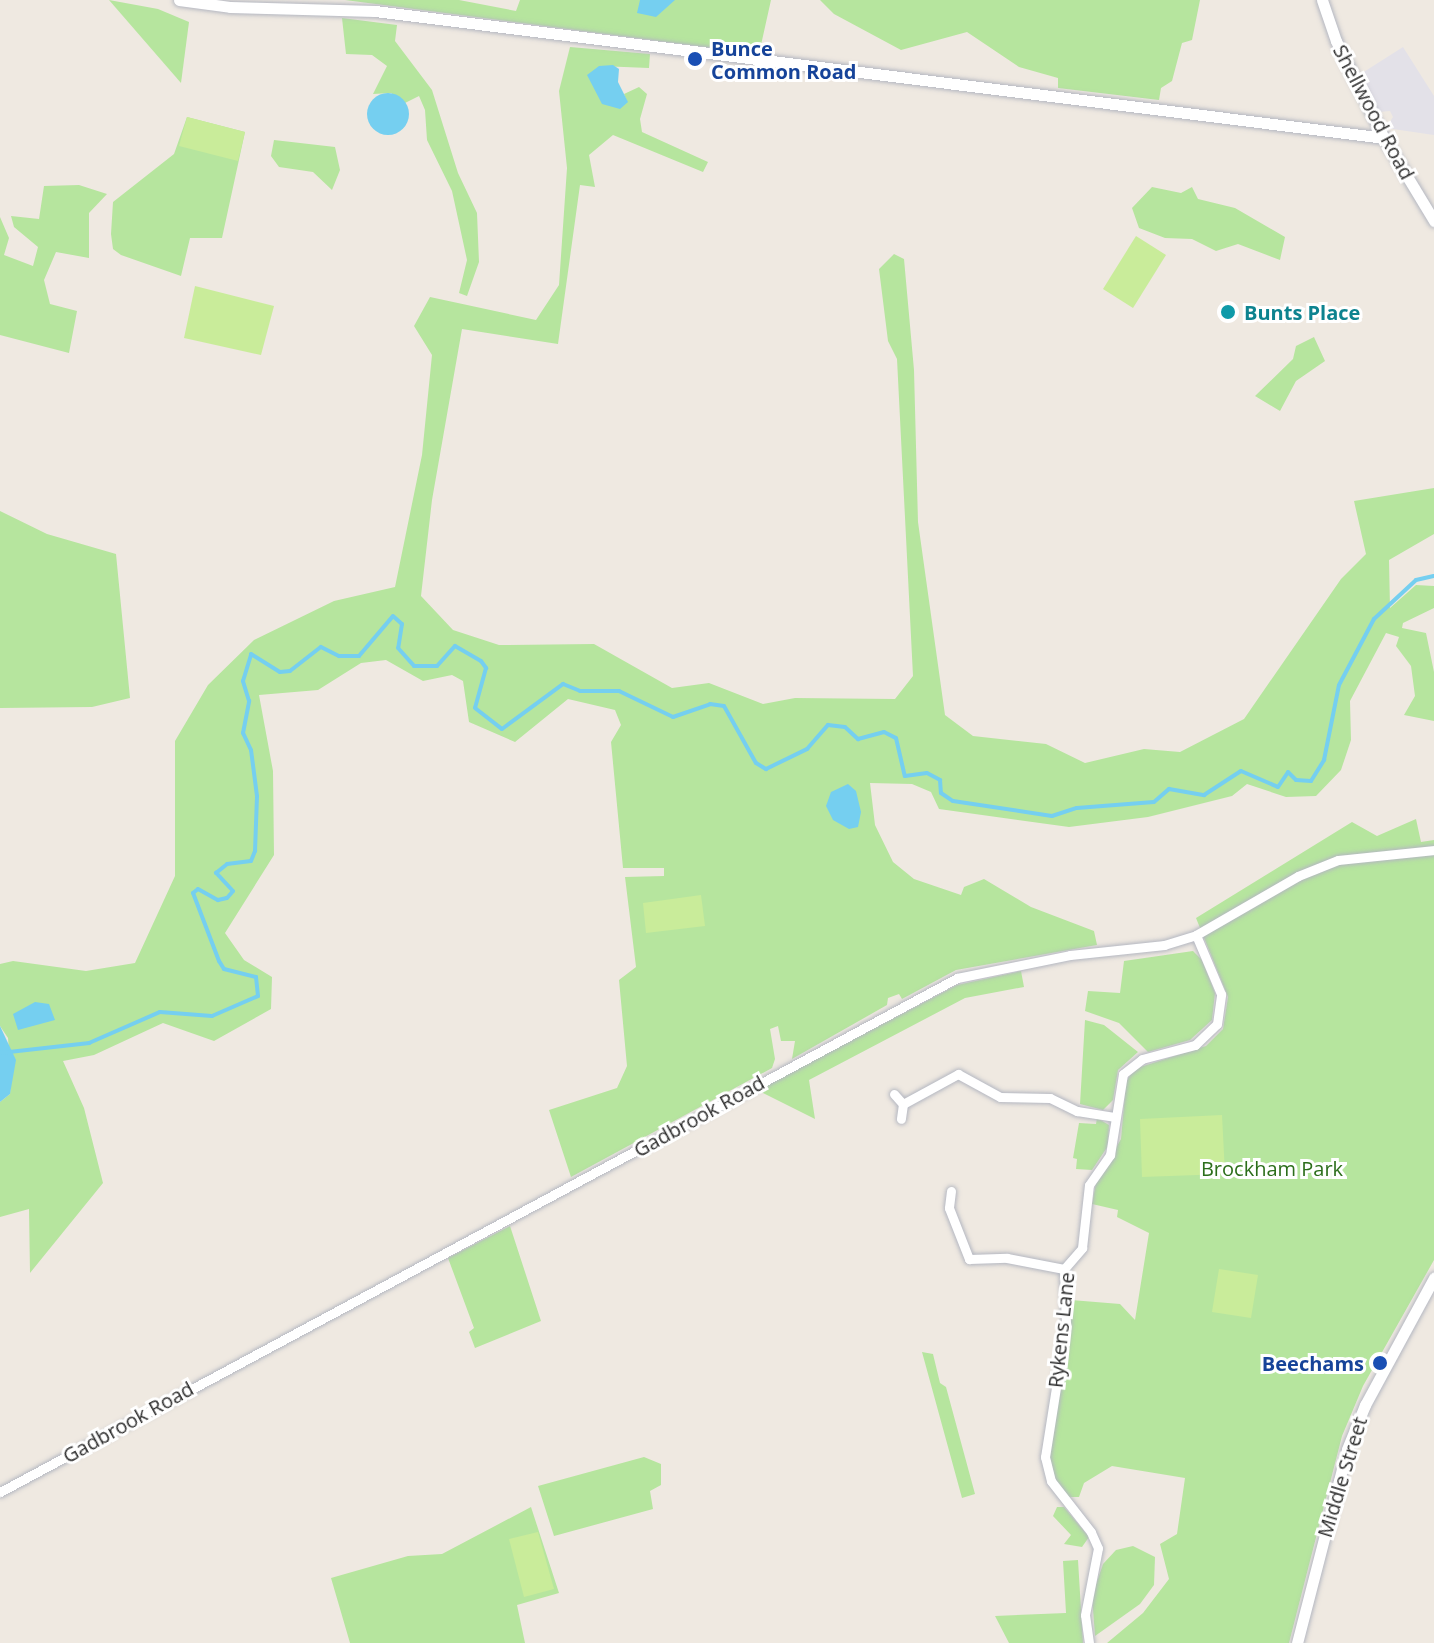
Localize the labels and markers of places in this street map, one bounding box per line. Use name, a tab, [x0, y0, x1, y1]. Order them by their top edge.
place label: Bunce Common Road	[711, 36, 856, 83]
marker: Bunce Common Road	[686, 50, 704, 68]
place label: Bunts Place	[1244, 300, 1360, 324]
marker: Bunts Place	[1219, 303, 1237, 321]
place label: Beechams	[1262, 1351, 1364, 1375]
marker: Beechams	[1371, 1354, 1389, 1372]

